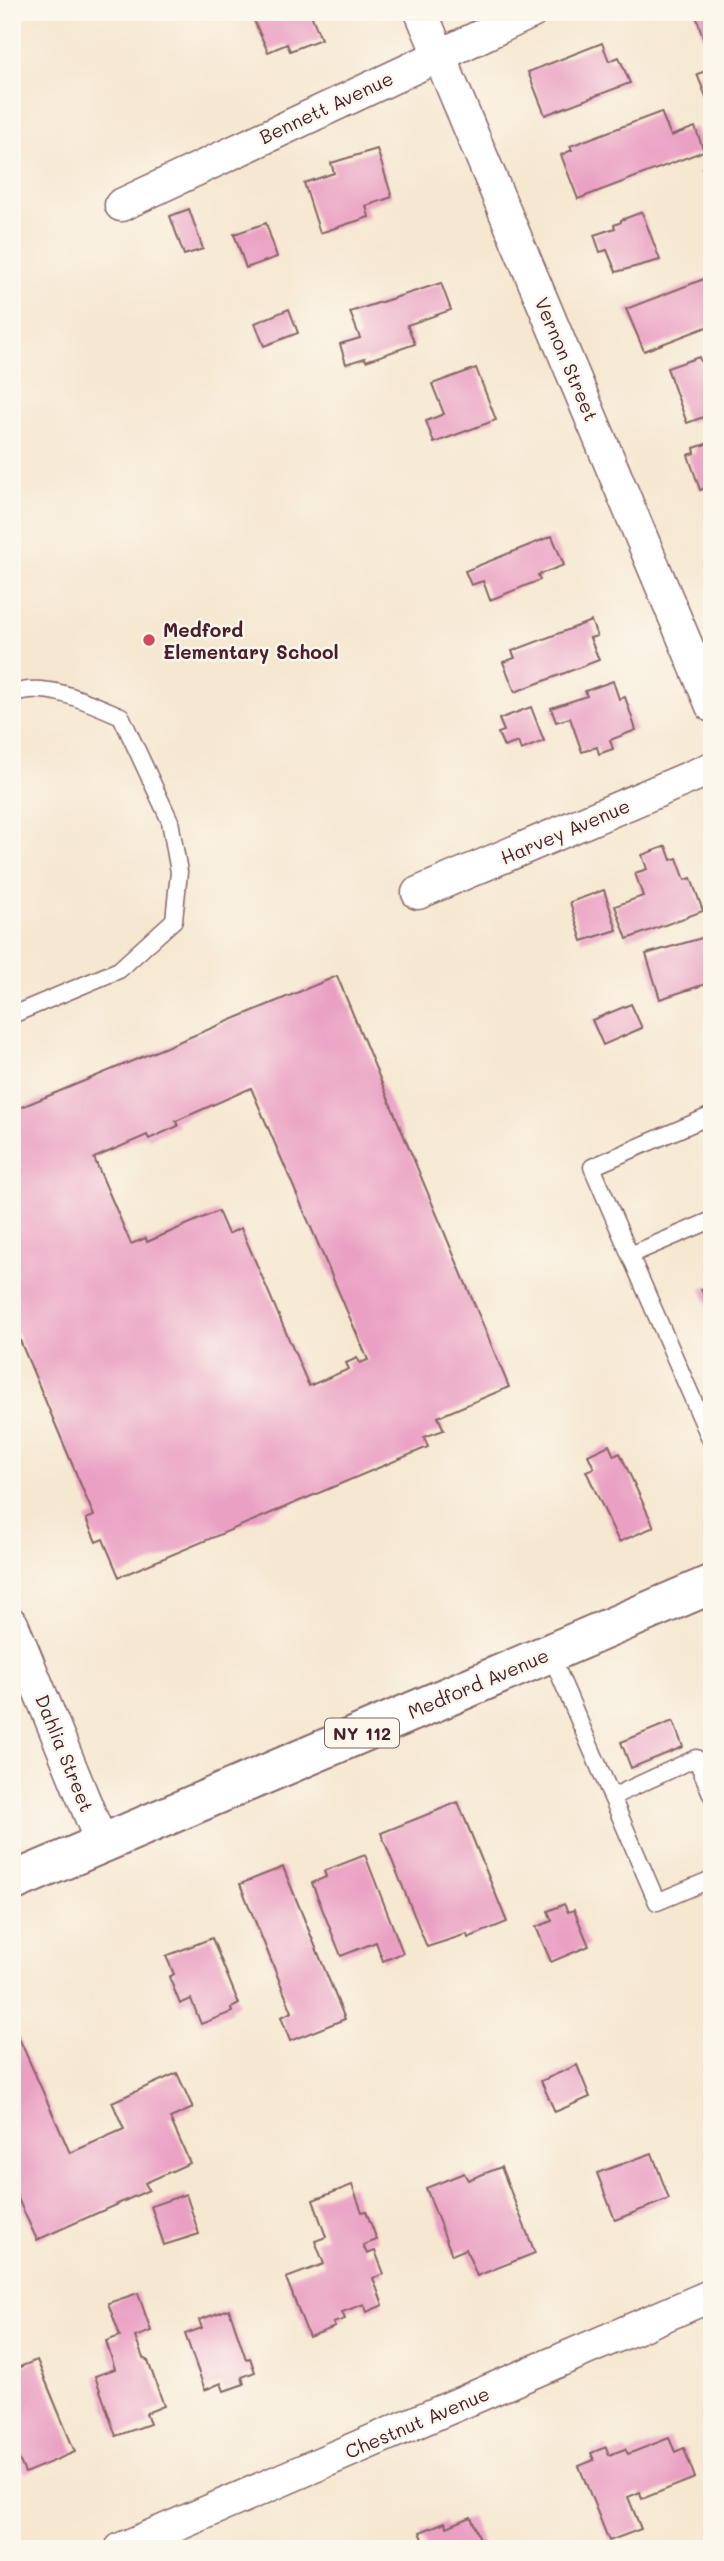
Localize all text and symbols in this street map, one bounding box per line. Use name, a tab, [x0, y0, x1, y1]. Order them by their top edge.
street label: Bennett Avenue	[255, 65, 397, 149]
street label: Vernon Street	[530, 293, 604, 425]
place label: Medford Elementary School	[163, 617, 339, 664]
marker: Medford Elementary School	[141, 632, 157, 648]
street label: Harvey Avenue	[496, 792, 634, 870]
street label: Medford Avenue	[404, 1642, 552, 1724]
street label: Dahlia Street	[30, 1691, 100, 1815]
road number: NY 112	[325, 1718, 399, 1748]
street label: Chestnut Avenue	[341, 2380, 493, 2464]

